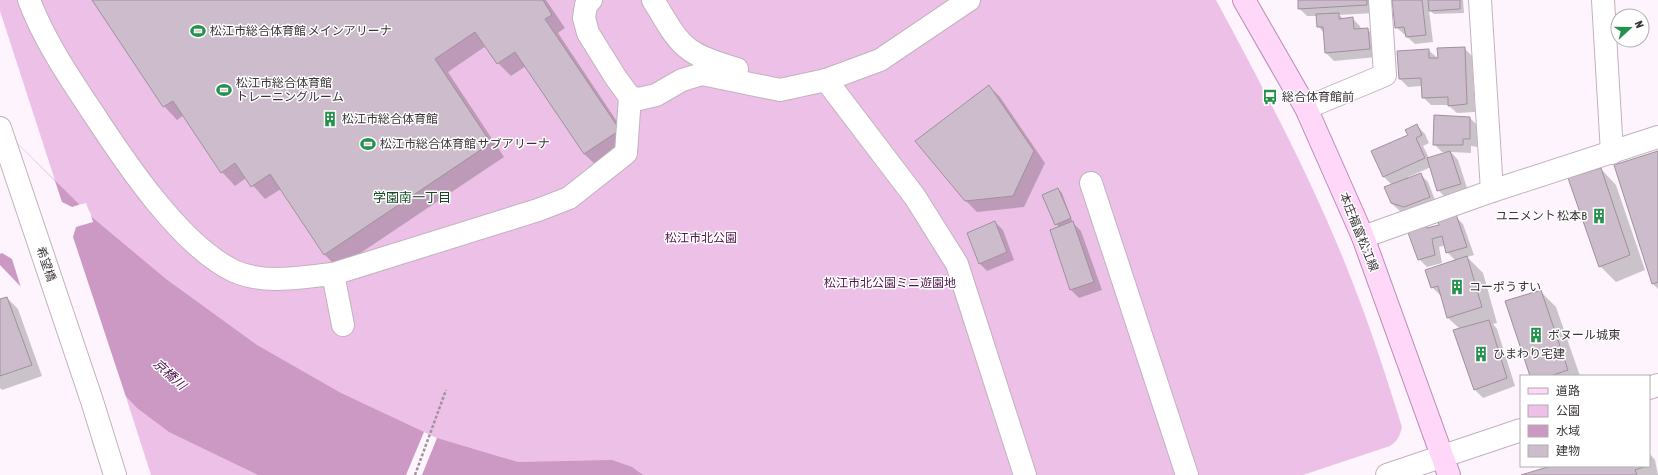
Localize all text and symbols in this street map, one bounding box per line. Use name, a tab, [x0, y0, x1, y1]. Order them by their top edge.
north arrow	[1610, 8, 1650, 48]
text: N	[1633, 19, 1646, 30]
sports icon: 松江市総合体育館 メインアリーナ	[189, 22, 207, 40]
place label: 松江市総合体育館 メインアリーナ	[210, 24, 392, 38]
place label: 松江市総合体育館 トレーニングルーム	[236, 76, 344, 104]
sports icon: 松江市総合体育館 トレーニングルーム	[215, 81, 233, 99]
bus stop icon: 総合体育館前	[1261, 88, 1279, 106]
place label: 総合体育館前	[1282, 90, 1354, 104]
building icon: 松江市総合体育館	[321, 110, 339, 128]
place label: 松江市総合体育館	[342, 112, 438, 126]
sports icon: 松江市総合体育館 サブアリーナ	[359, 135, 377, 153]
place label: 松江市総合体育館 サブアリーナ	[380, 137, 550, 151]
district label: 学園南一丁目	[373, 190, 451, 205]
street label: 本庄福富松江線	[1337, 190, 1381, 274]
building icon: ユニメント 松本B	[1590, 207, 1608, 225]
place label: ユニメント 松本B	[1496, 209, 1587, 223]
park label: 松江市北公園	[665, 231, 737, 245]
street label: 希望橋	[34, 245, 58, 283]
park label: 松江市北公園ミニ遊園地	[824, 276, 956, 290]
building icon: コーポうすい	[1448, 278, 1466, 296]
place label: コーポうすい	[1469, 280, 1541, 294]
building icon: ボヌール城東	[1527, 326, 1545, 344]
place label: ボヌール城東	[1548, 328, 1620, 342]
building icon: ひまわり宅建	[1472, 345, 1490, 363]
place label: ひまわり宅建	[1493, 347, 1565, 361]
water label: 京橋川	[150, 356, 191, 394]
legend	[1520, 375, 1650, 467]
text: 道路	[1556, 384, 1580, 398]
text: 公園	[1556, 404, 1580, 418]
text: 水域	[1556, 424, 1580, 438]
text: 建物	[1556, 444, 1580, 458]

